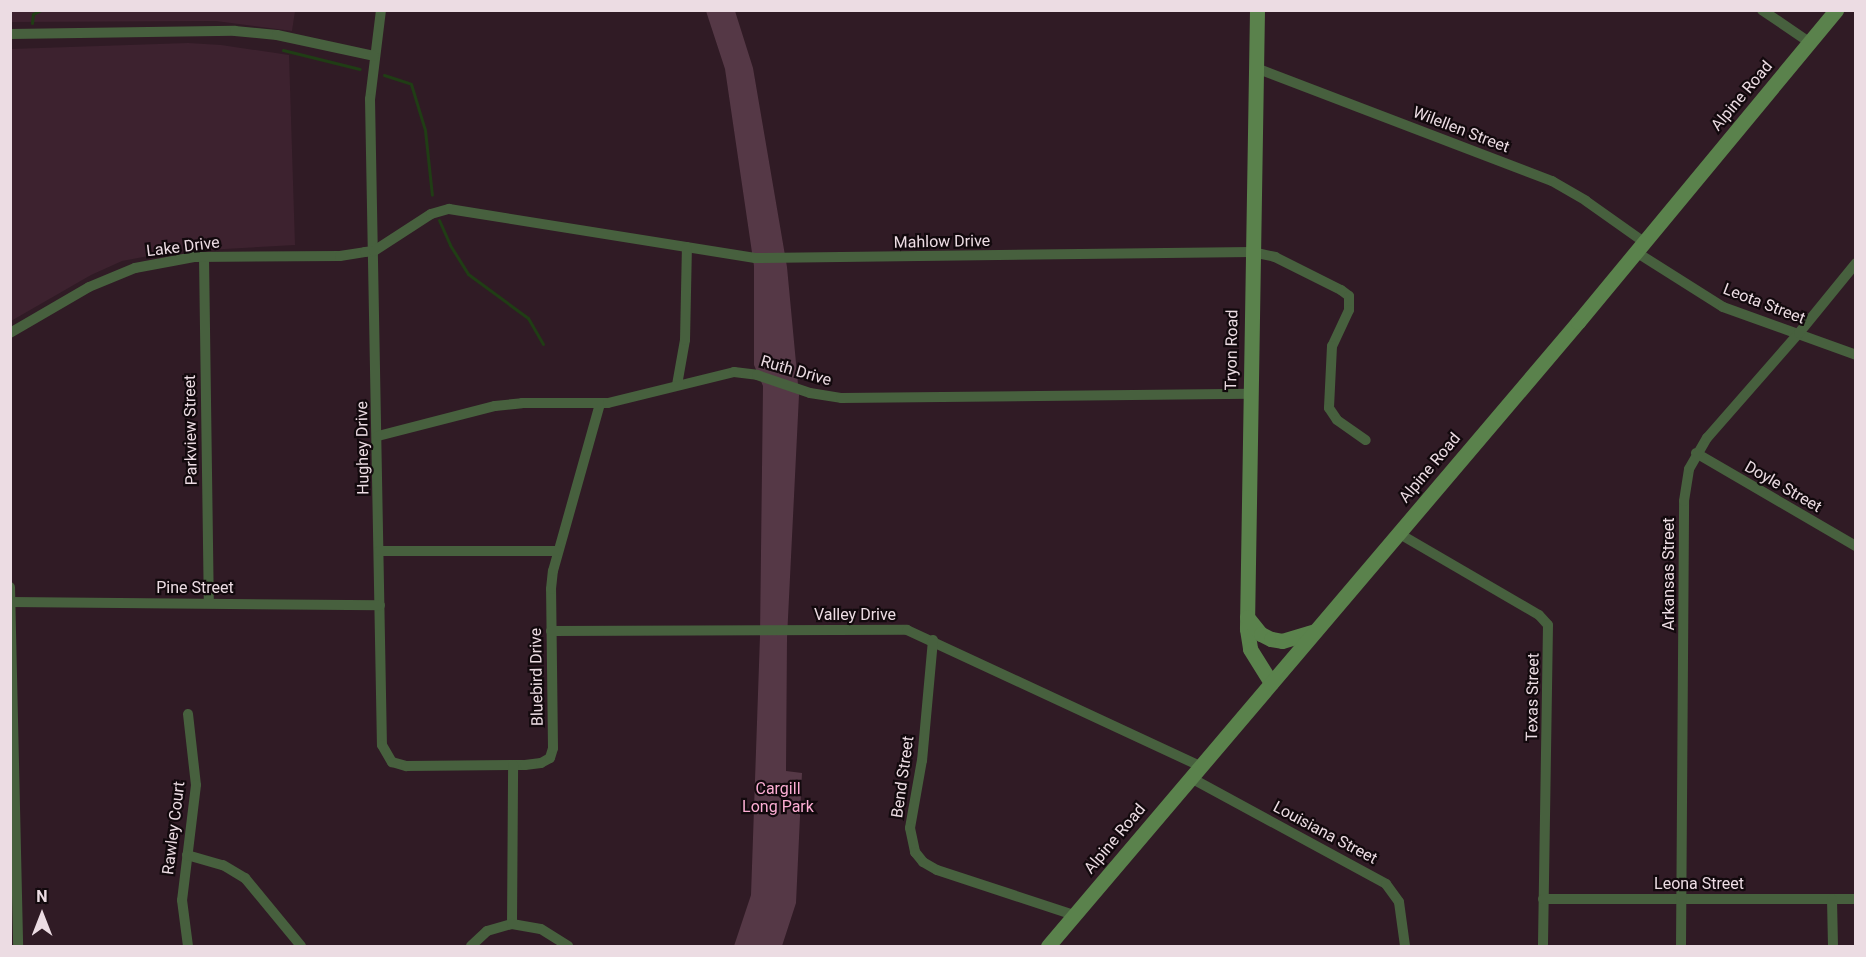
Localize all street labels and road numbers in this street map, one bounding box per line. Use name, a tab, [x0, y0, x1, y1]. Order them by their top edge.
street label: Alpine Road	[1707, 57, 1777, 135]
street label: Wilellen Street	[1410, 103, 1512, 157]
street label: Mahlow Drive	[894, 232, 990, 252]
street label: Lake Drive	[145, 233, 221, 261]
street label: Leota Street	[1720, 280, 1808, 328]
street label: Tryon Road	[1222, 310, 1242, 390]
street label: Ruth Drive	[758, 352, 834, 390]
street label: Parkview Street	[180, 375, 202, 485]
street label: Hughey Drive	[353, 401, 373, 495]
street label: Alpine Road	[1395, 429, 1465, 507]
street label: Doyle Street	[1741, 457, 1825, 517]
street label: Arkansas Street	[1659, 518, 1679, 630]
street label: Pine Street	[156, 578, 234, 598]
street label: Valley Drive	[814, 605, 896, 625]
street label: Bluebird Drive	[527, 628, 547, 726]
street label: Texas Street	[1523, 653, 1543, 741]
street label: Bend Street	[888, 735, 918, 819]
street label: Rawley Court	[159, 780, 189, 876]
street label: Louisiana Street	[1270, 798, 1380, 868]
street label: Alpine Road	[1080, 800, 1150, 878]
street label: Leona Street	[1654, 874, 1744, 894]

